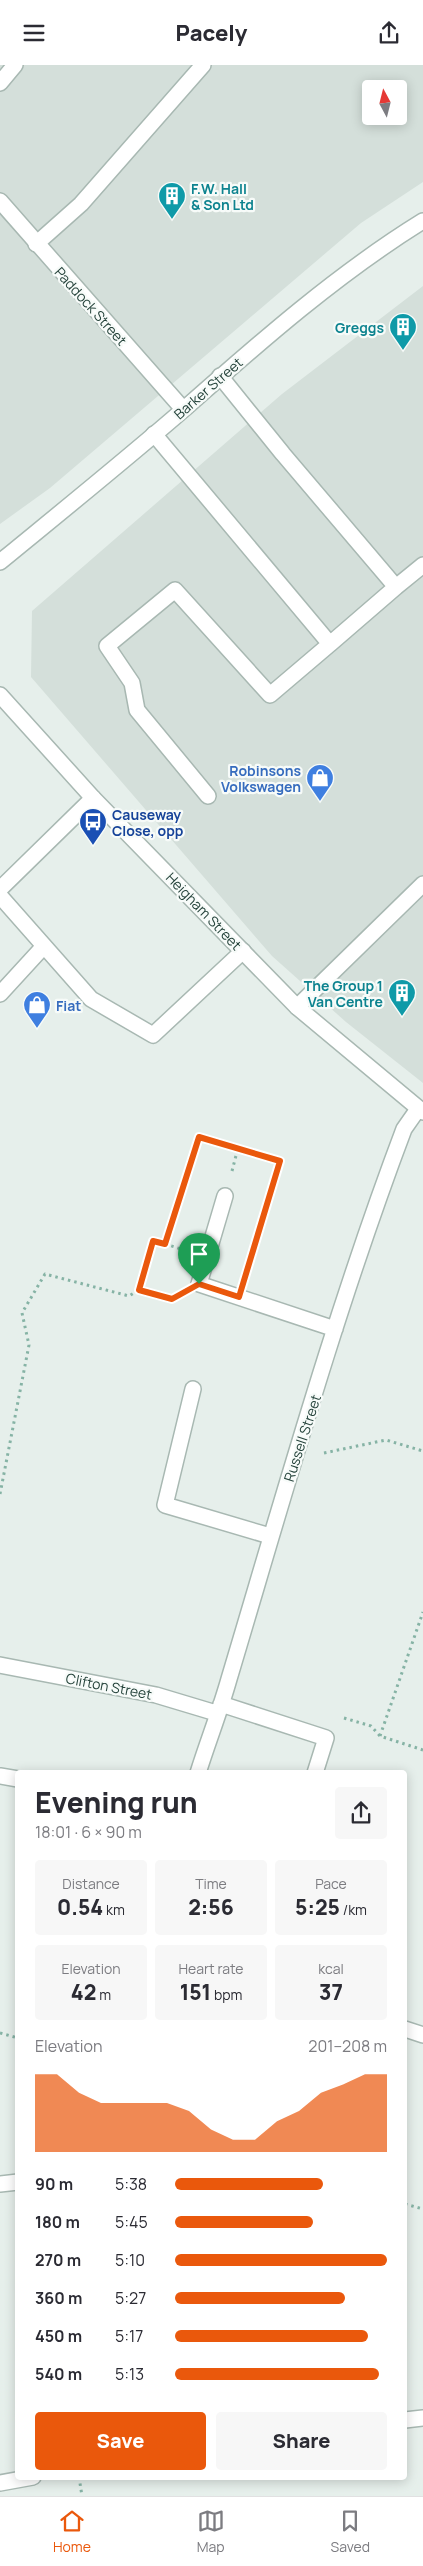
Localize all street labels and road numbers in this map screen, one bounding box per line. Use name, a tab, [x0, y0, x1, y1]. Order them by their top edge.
street label: Paddock Street	[51, 263, 132, 350]
street label: Barker Street	[170, 353, 247, 423]
street label: Heigham Street	[162, 868, 246, 954]
street label: Russell Street	[279, 1392, 325, 1484]
street label: Clifton Street	[64, 1668, 154, 1704]

